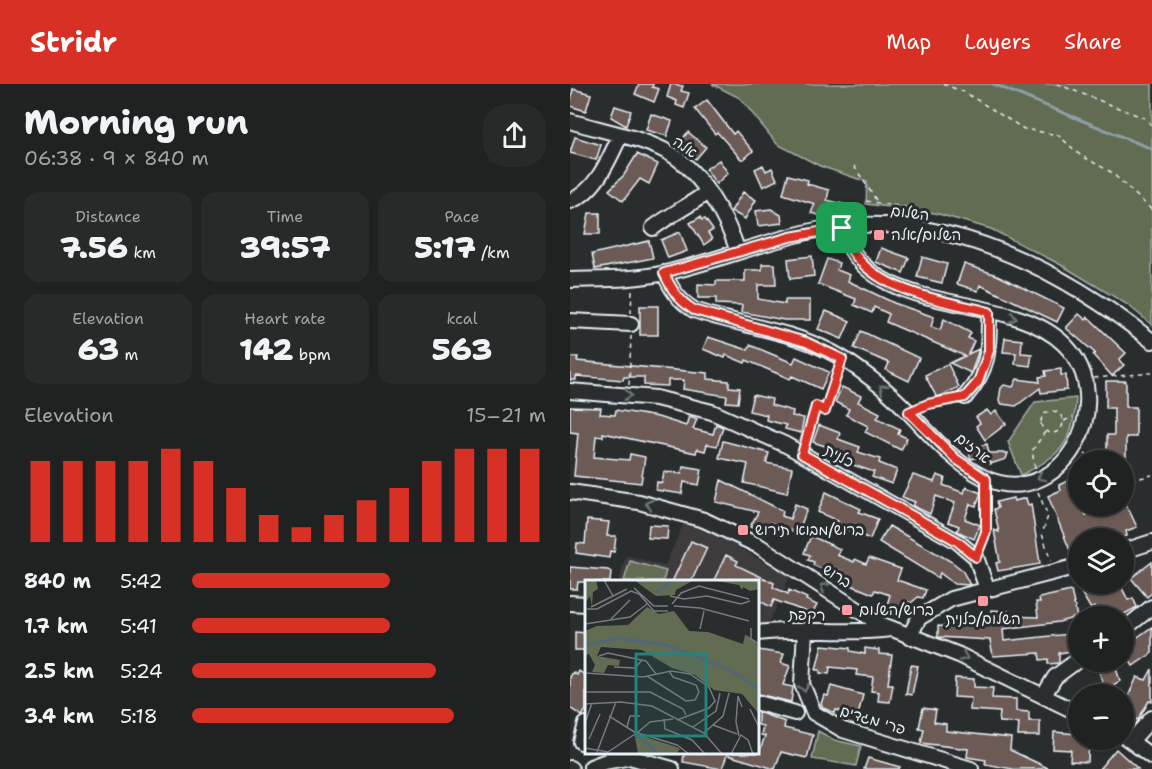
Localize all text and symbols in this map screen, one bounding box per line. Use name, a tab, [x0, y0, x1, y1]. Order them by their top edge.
text: Stridr	[30, 23, 117, 61]
text: Map	[886, 28, 931, 56]
text: Layers	[964, 28, 1031, 56]
text: Share	[1064, 28, 1122, 56]
text: Morning run	[24, 100, 248, 145]
button: share	[483, 104, 546, 167]
street label: אלה	[669, 131, 701, 163]
text: 06:38 · 9 × 840 m	[24, 145, 209, 171]
street label: השלום	[889, 201, 931, 225]
pin	[816, 202, 867, 253]
text: Distance	[75, 206, 141, 227]
text: Time	[267, 206, 303, 227]
text: Pace	[444, 206, 480, 227]
icon: arrive	[825, 211, 858, 244]
place label: השלום/אלה	[891, 225, 961, 245]
text: 7.56	[60, 227, 128, 268]
text: 39:57	[239, 227, 331, 268]
text: 5:17	[414, 227, 476, 268]
marker: השלום/אלה	[872, 228, 886, 242]
text: km	[128, 242, 156, 263]
text: /km	[476, 242, 510, 263]
text: Elevation	[72, 308, 144, 329]
text: Heart rate	[244, 308, 326, 329]
text: kcal	[446, 308, 478, 329]
one-way arrow	[1007, 311, 1018, 323]
text: 63	[78, 329, 119, 370]
text: 142	[239, 329, 293, 370]
text: 563	[432, 329, 492, 370]
text: m	[119, 344, 138, 365]
text: bpm	[293, 344, 331, 365]
one-way arrow	[879, 384, 890, 395]
one-way arrow	[624, 388, 633, 401]
text: Elevation	[24, 402, 114, 428]
text: 15–21 m	[466, 402, 546, 428]
street label: ארזים	[951, 428, 995, 468]
street label: כלנית	[821, 440, 857, 472]
map controls	[1068, 450, 1134, 750]
button: locate	[1068, 450, 1134, 516]
one-way arrow	[1037, 470, 1047, 481]
one-way arrow	[644, 499, 654, 512]
place label: ברוש/מבוא תירוש	[755, 520, 864, 540]
marker: ברוש/מבוא תירוש	[736, 523, 750, 537]
button: layers	[1068, 528, 1134, 594]
street label: ברוש	[819, 559, 855, 593]
text: 840 m	[24, 568, 91, 594]
text: 5:42	[120, 568, 162, 594]
inset map	[585, 580, 759, 754]
one-way arrow	[820, 583, 830, 595]
marker: השלום/כלנית	[976, 594, 990, 608]
place label: ברוש/השלום	[859, 600, 934, 620]
marker: ברוש/השלום	[840, 603, 854, 617]
street label: רקפת	[787, 605, 826, 625]
button: +	[1068, 606, 1134, 672]
place label: השלום/כלנית	[945, 609, 1021, 629]
text: 1.7 km	[24, 613, 88, 639]
text: 5:41	[120, 613, 157, 639]
one-way arrow	[957, 650, 968, 662]
text: 2.5 km	[24, 658, 94, 684]
text: 5:24	[120, 658, 163, 684]
one-way arrow	[796, 683, 809, 693]
button: −	[1068, 684, 1134, 750]
street label: פרי מגדים	[838, 701, 908, 739]
text: 3.4 km	[24, 703, 94, 729]
text: 5:18	[120, 703, 158, 729]

